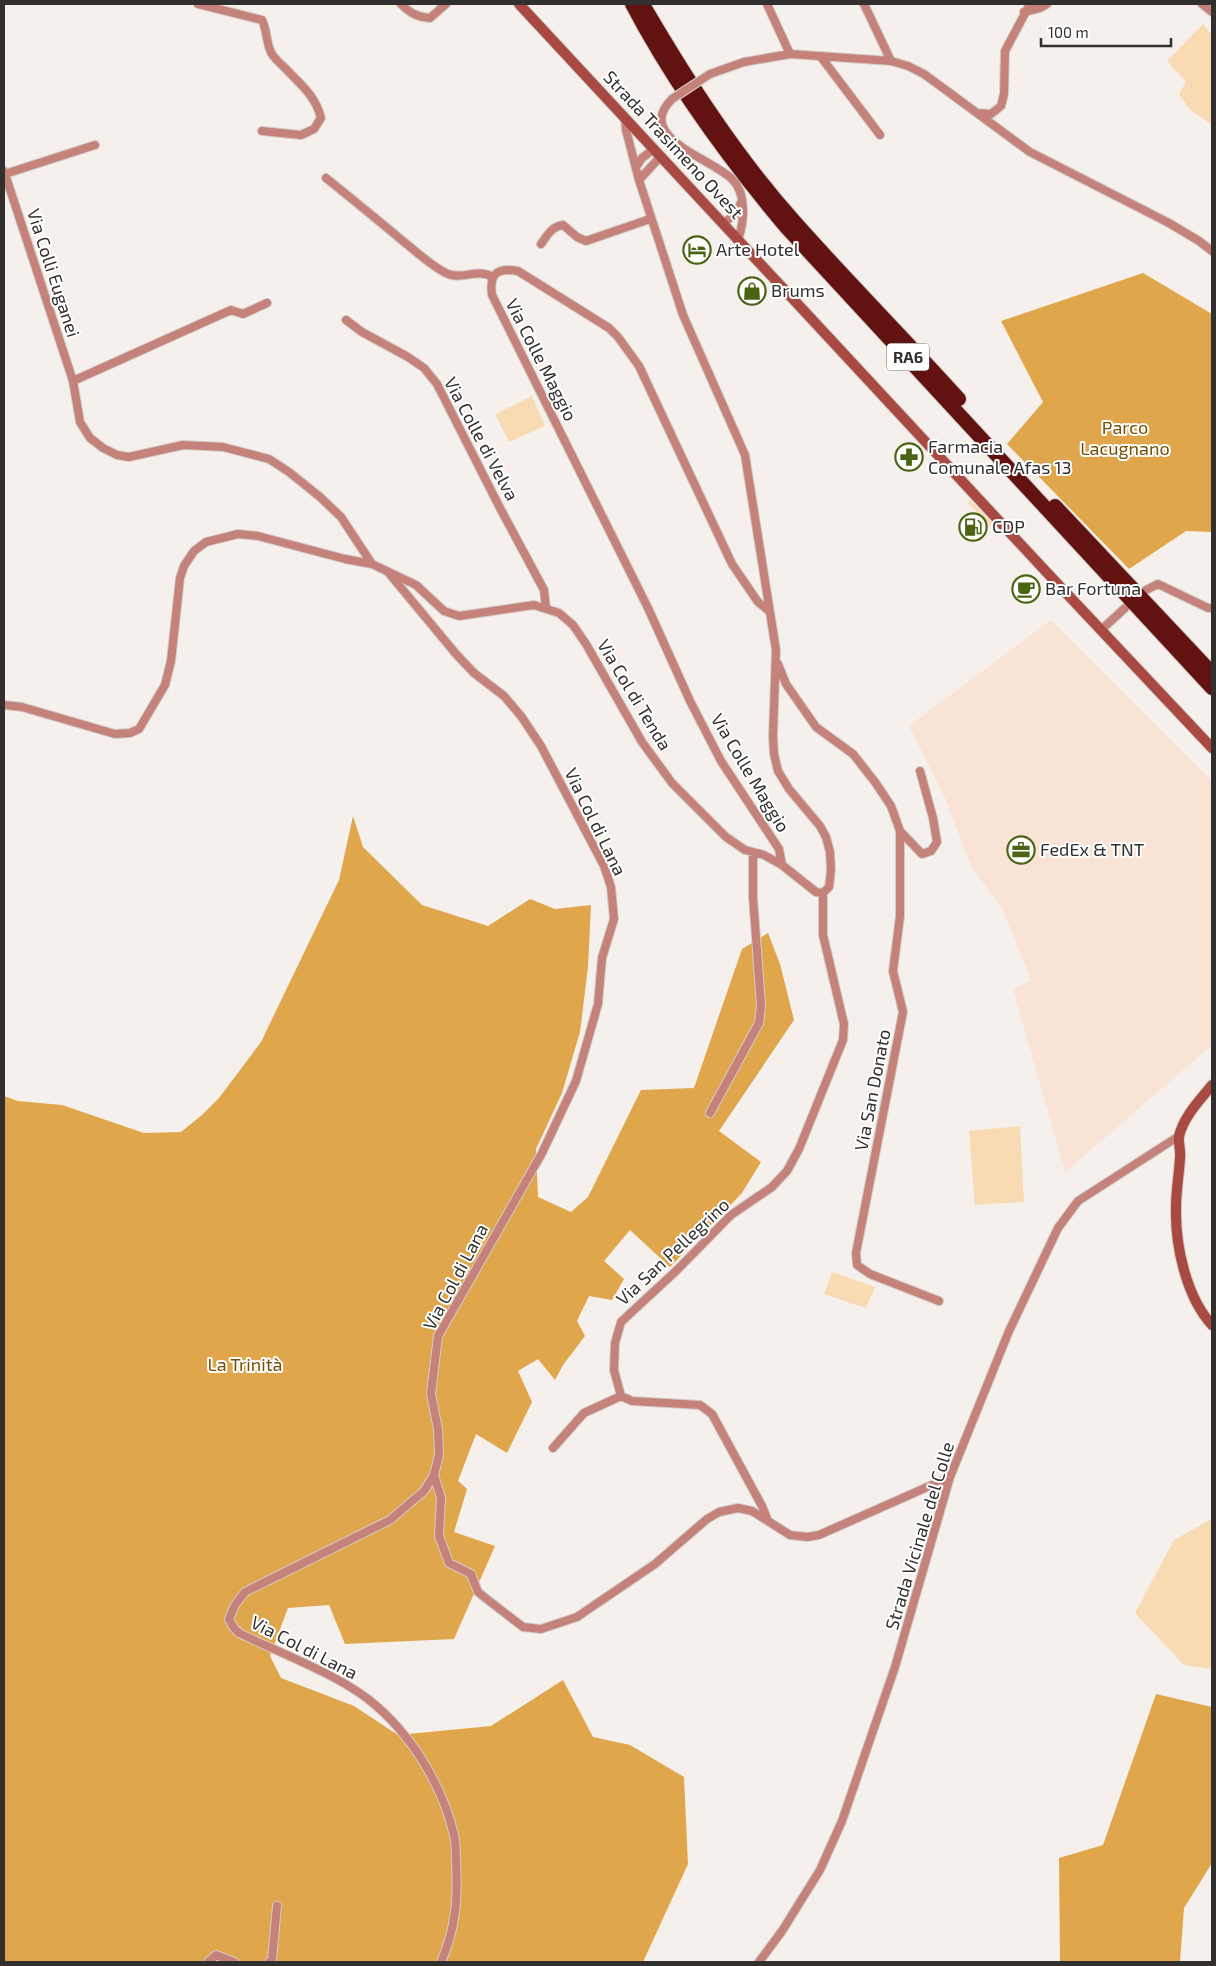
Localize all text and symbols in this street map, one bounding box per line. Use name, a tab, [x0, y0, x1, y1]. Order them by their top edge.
scale bar	[1041, 15, 1171, 47]
text: 100 m	[1048, 23, 1089, 41]
street label: Strada Trasimeno Ovest	[599, 66, 748, 223]
street label: Via Colli Euganei	[23, 206, 85, 340]
hotel icon: Arte Hotel	[682, 235, 712, 265]
place label: Arte Hotel	[716, 238, 800, 260]
shop icon: Brums	[737, 276, 767, 306]
place label: Brums	[771, 279, 825, 301]
street label: Via Colle Maggio	[502, 295, 582, 425]
road number: RA6	[887, 344, 929, 371]
street label: Via Colle di Velva	[440, 373, 524, 504]
park label: Parco Lacugnano	[1080, 416, 1170, 459]
place label: Farmacia Comunale Afas 13	[928, 435, 1072, 478]
pharmacy icon: Farmacia Comunale Afas 13	[894, 442, 924, 472]
fuel station icon: CDP	[958, 512, 988, 542]
place label: CDP	[992, 515, 1025, 537]
cafe icon: Bar Fortuna	[1011, 574, 1041, 604]
place label: Bar Fortuna	[1045, 577, 1141, 599]
street label: Via Col di Tenda	[593, 635, 677, 754]
street label: Via Colle Maggio	[707, 709, 795, 836]
street label: Via Col di Lana	[560, 764, 631, 879]
office icon: FedEx & TNT	[1006, 835, 1036, 865]
place label: FedEx & TNT	[1040, 838, 1145, 860]
street label: Via San Donato	[849, 1027, 895, 1152]
street label: Via San Pellegrino	[611, 1193, 733, 1309]
street label: Via Col di Lana	[418, 1220, 492, 1333]
park label: La Trinità	[208, 1353, 282, 1375]
street label: Strada Vicinale del Colle	[880, 1439, 958, 1632]
street label: Via Col di Lana	[247, 1611, 362, 1683]

